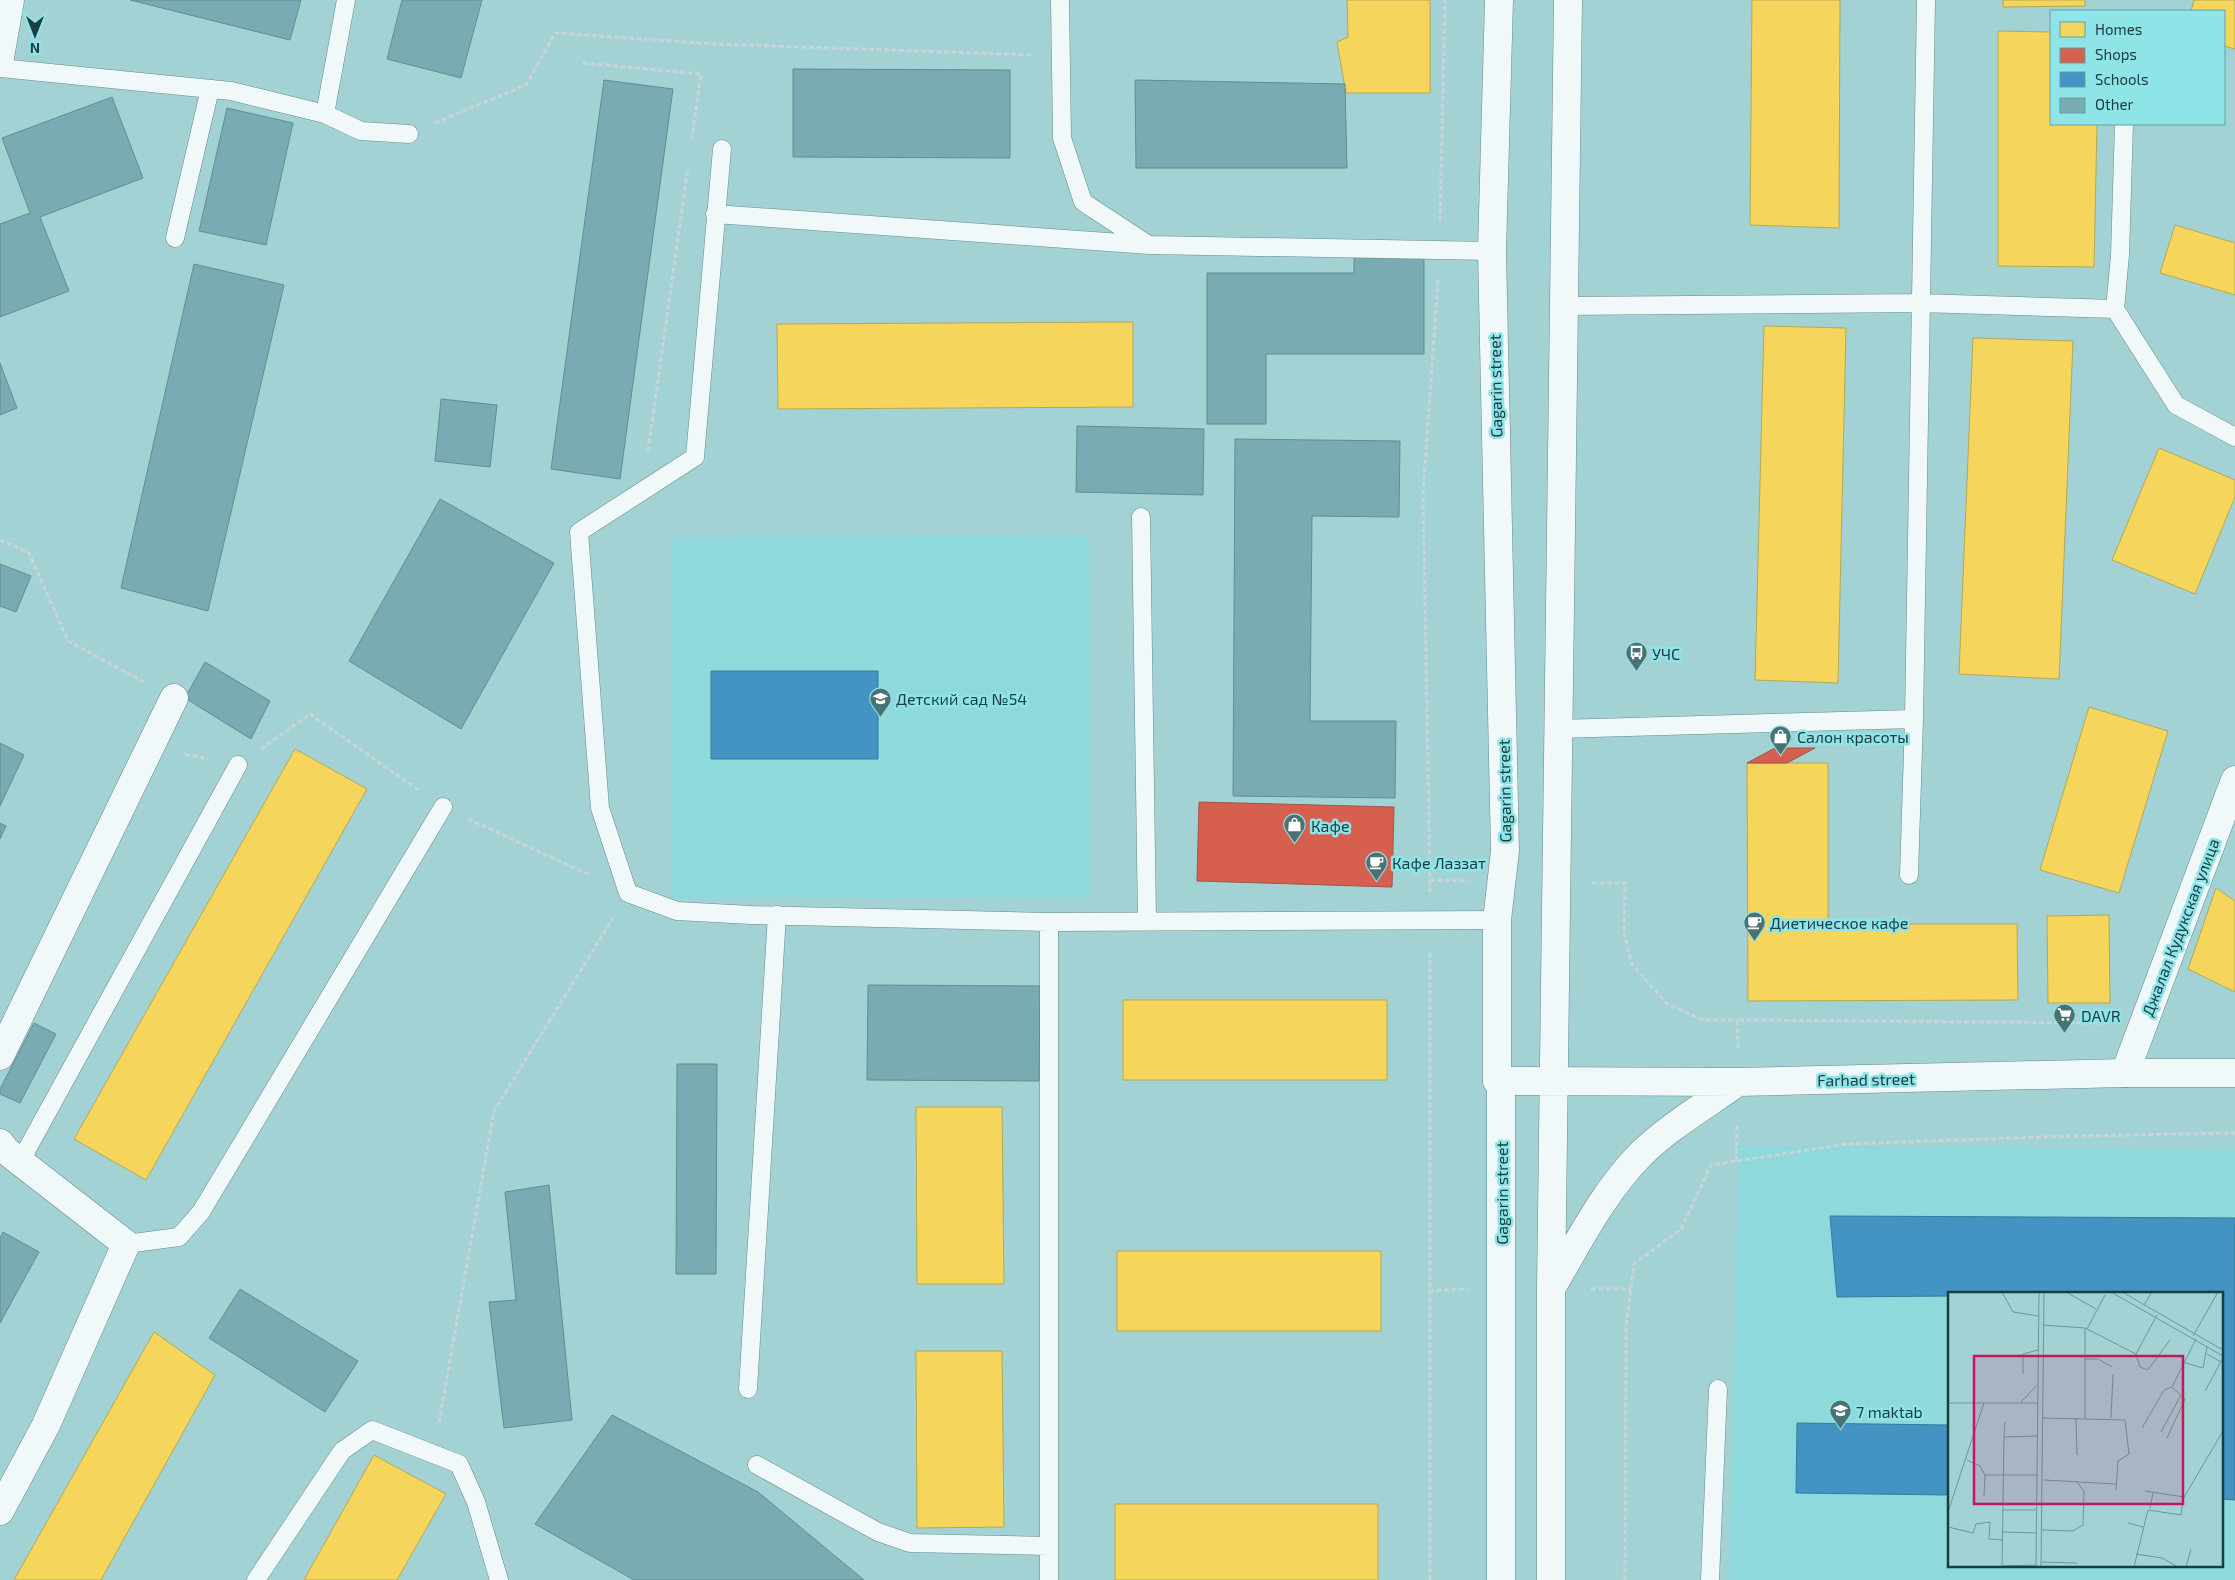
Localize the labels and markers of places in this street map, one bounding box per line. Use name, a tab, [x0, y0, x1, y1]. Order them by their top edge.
bus stop icon: УЧС	[1624, 641, 1648, 672]
place label: УЧС	[1652, 644, 1680, 663]
school or university icon: Детский сад №54	[868, 686, 892, 717]
place label: Детский сад №54	[896, 689, 1027, 708]
shop icon: Салон красоты	[1769, 724, 1793, 755]
place label: Салон красоты	[1797, 727, 1909, 746]
shop icon: Кафе	[1283, 813, 1307, 844]
place label: Кафе	[1311, 816, 1350, 835]
cafe icon: Кафе Лаззат	[1364, 850, 1388, 881]
place label: Кафе Лаззат	[1392, 853, 1486, 872]
cafe icon: Диетическое кафе	[1742, 910, 1766, 941]
place label: Диетическое кафе	[1770, 913, 1908, 932]
supermarket icon: DAVR	[2053, 1003, 2077, 1034]
place label: DAVR	[2081, 1006, 2121, 1025]
school or university icon: 7 maktab	[1828, 1399, 1852, 1430]
place label: 7 maktab	[1856, 1402, 1923, 1421]

